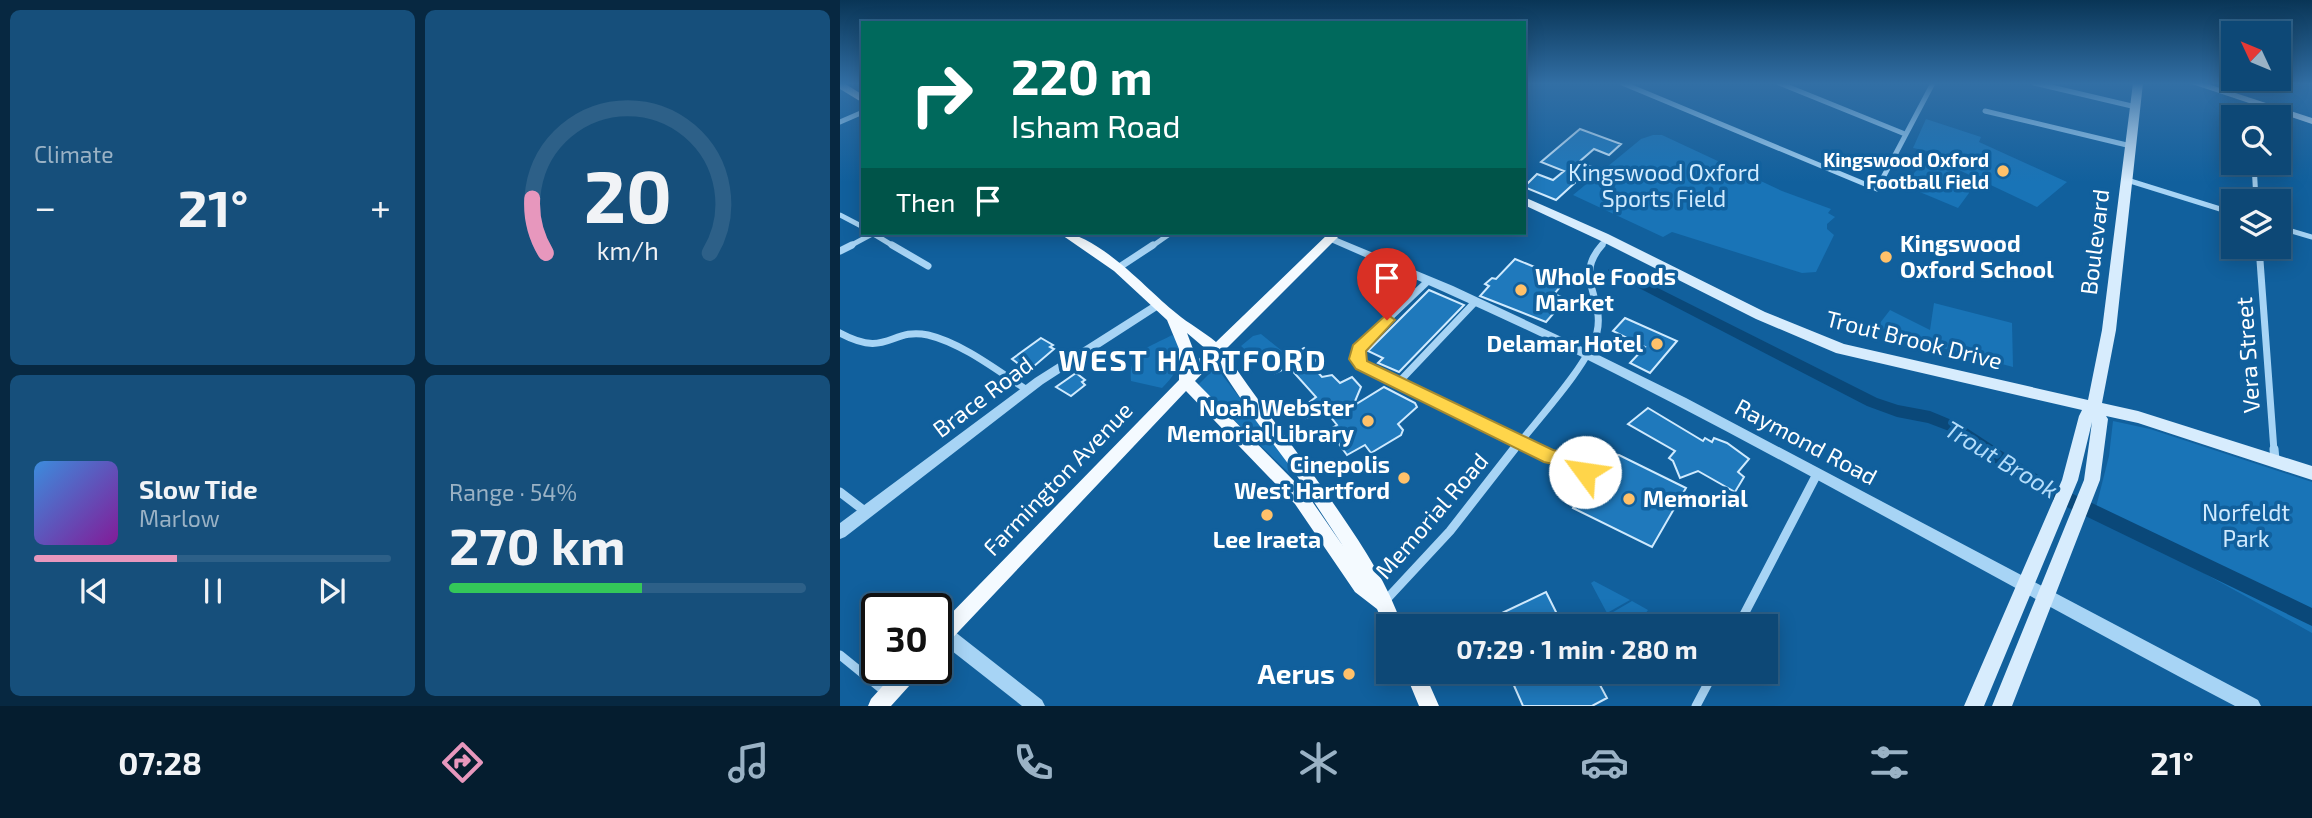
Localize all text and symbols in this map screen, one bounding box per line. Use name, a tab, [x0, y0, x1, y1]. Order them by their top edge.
north arrow	[2221, 21, 2291, 91]
map controls	[2221, 21, 2291, 259]
text: 220 m	[1011, 46, 1153, 105]
icon: right	[896, 49, 987, 140]
button: search	[2221, 105, 2291, 175]
text: Isham Road	[1011, 106, 1181, 144]
text: Climate	[34, 140, 114, 168]
place label: Kingswood Oxford Football Field	[1823, 148, 1989, 193]
text: 20	[583, 151, 672, 239]
park label: Kingswood Oxford Sports Field	[1568, 158, 1760, 212]
marker: Kingswood Oxford Football Field	[1995, 163, 2011, 179]
text: 21°	[178, 175, 248, 237]
icon: arrive	[969, 182, 1007, 220]
text: −	[34, 183, 56, 229]
text: +	[370, 183, 391, 229]
text: Then	[896, 186, 955, 217]
street label: Boulevard	[2074, 187, 2114, 296]
button: layers	[2221, 189, 2291, 259]
place label: Kingswood Oxford School	[1900, 229, 2054, 283]
text: km/h	[596, 235, 659, 265]
pin	[1357, 248, 1417, 320]
marker: Kingswood Oxford School	[1878, 249, 1894, 265]
icon: arrive	[1368, 259, 1406, 297]
place label: Whole Foods Market	[1535, 262, 1676, 316]
marker: Whole Foods Market	[1513, 282, 1529, 298]
street label: Vera Street	[2229, 296, 2265, 414]
street label: Trout Brook Drive	[1823, 304, 2005, 374]
place label: Delamar Hotel	[1487, 329, 1643, 357]
marker: Delamar Hotel	[1649, 336, 1665, 352]
district label: WEST HARTFORD	[1059, 341, 1327, 377]
street label: Brace Road	[927, 350, 1038, 443]
street label: Raymond Road	[1731, 392, 1882, 490]
place label: Noah Webster Memorial Library	[1167, 393, 1354, 447]
street label: Farmington Avenue	[977, 396, 1138, 561]
marker: Noah Webster Memorial Library	[1360, 413, 1376, 429]
water label: Trout Brook	[1940, 414, 2063, 504]
position arrow	[1548, 435, 1622, 509]
street label: Memorial Road	[1369, 447, 1494, 584]
place label: Cinepolis West Hartford	[1234, 450, 1390, 504]
marker: Cinepolis West Hartford	[1396, 470, 1412, 486]
text: Slow Tide	[139, 473, 258, 504]
text: Range · 54%	[449, 478, 577, 506]
place label: Memorial	[1643, 484, 1748, 512]
marker: Memorial	[1621, 491, 1637, 507]
park label: Norfeldt Park	[2202, 498, 2290, 552]
text: Marlow	[139, 504, 220, 532]
marker: Lee Iraeta	[1259, 507, 1275, 523]
text: 270 km	[449, 513, 626, 575]
place label: Lee Iraeta	[1213, 525, 1321, 553]
icon: previous	[75, 572, 113, 610]
icon: pause	[194, 572, 232, 610]
icon: next	[313, 572, 351, 610]
speed limit sign: 30	[861, 593, 952, 684]
text: 07:29 · 1 min · 280 m	[1456, 633, 1698, 664]
place label: Aerus	[1257, 656, 1335, 690]
marker: Aerus	[1341, 666, 1357, 682]
icon: directions	[438, 738, 487, 787]
icon: music	[724, 738, 773, 787]
icon: phone	[1009, 738, 1058, 787]
icon: climate	[1294, 738, 1343, 787]
icon: car	[1580, 738, 1629, 787]
icon: filters	[1865, 738, 1914, 787]
text: 07:28	[118, 743, 202, 781]
text: 21°	[2150, 743, 2194, 781]

